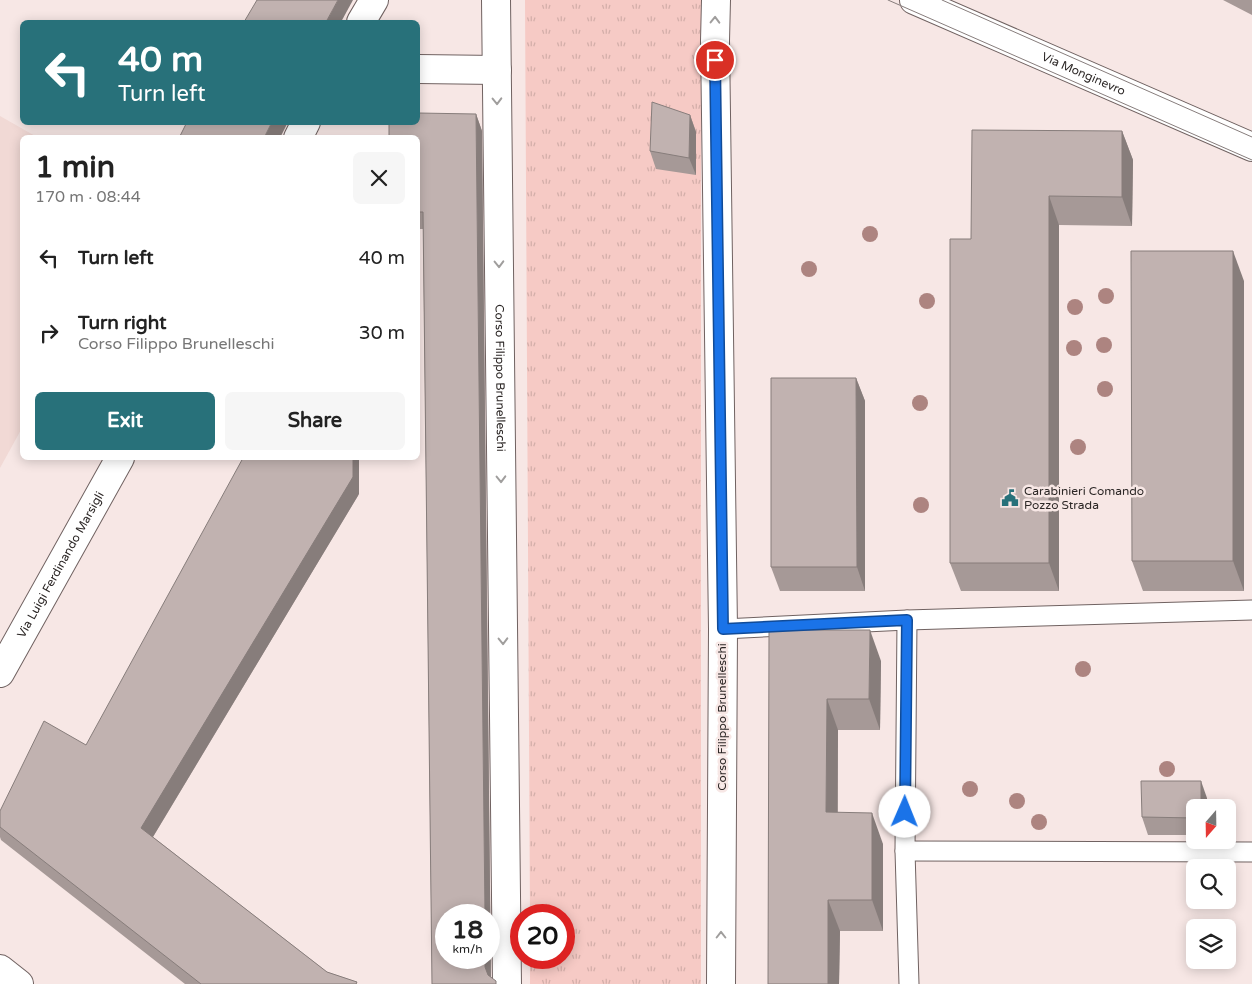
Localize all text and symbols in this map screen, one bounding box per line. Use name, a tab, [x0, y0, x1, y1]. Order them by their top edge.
one-way arrow	[710, 16, 721, 24]
text: 40 m	[118, 39, 203, 81]
pin	[694, 39, 736, 81]
icon: left	[35, 40, 100, 105]
icon: arrive	[701, 46, 729, 74]
street label: Via Monginevro	[1040, 49, 1128, 98]
text: Turn left	[118, 81, 206, 107]
one-way arrow	[492, 98, 502, 105]
text: 1 min	[35, 149, 115, 186]
button: close	[353, 152, 405, 204]
text: 170 m · 08:44	[35, 187, 141, 207]
icon: left	[35, 244, 63, 272]
text: Turn left	[78, 247, 154, 269]
text: 40 m	[359, 247, 405, 269]
one-way arrow	[494, 260, 504, 268]
street label: Corso Filippo Brunelleschi	[492, 304, 508, 452]
text: Turn right	[78, 312, 166, 334]
icon: right	[35, 319, 63, 347]
text: 30 m	[359, 322, 405, 344]
text: Corso Filippo Brunelleschi	[78, 334, 274, 354]
button: Exit	[35, 392, 215, 450]
button: Share	[225, 392, 405, 450]
one-way arrow	[496, 475, 507, 483]
place label: Carabinieri Comando Pozzo Strada	[1024, 484, 1144, 512]
public building icon: Carabinieri Comando Pozzo Strada	[1000, 488, 1020, 508]
street label: Via Luigi Ferdinando Marsigli	[14, 489, 107, 640]
one-way arrow	[498, 638, 508, 645]
street label: Corso Filippo Brunelleschi	[715, 643, 729, 791]
position arrow	[878, 785, 930, 837]
north arrow	[1186, 799, 1236, 849]
map controls	[1186, 799, 1236, 969]
button: search	[1186, 859, 1236, 909]
speed limit sign: 20	[510, 904, 575, 969]
text: 18	[452, 915, 483, 945]
button: layers	[1186, 919, 1236, 969]
one-way arrow	[716, 931, 727, 939]
text: km/h	[452, 942, 483, 956]

